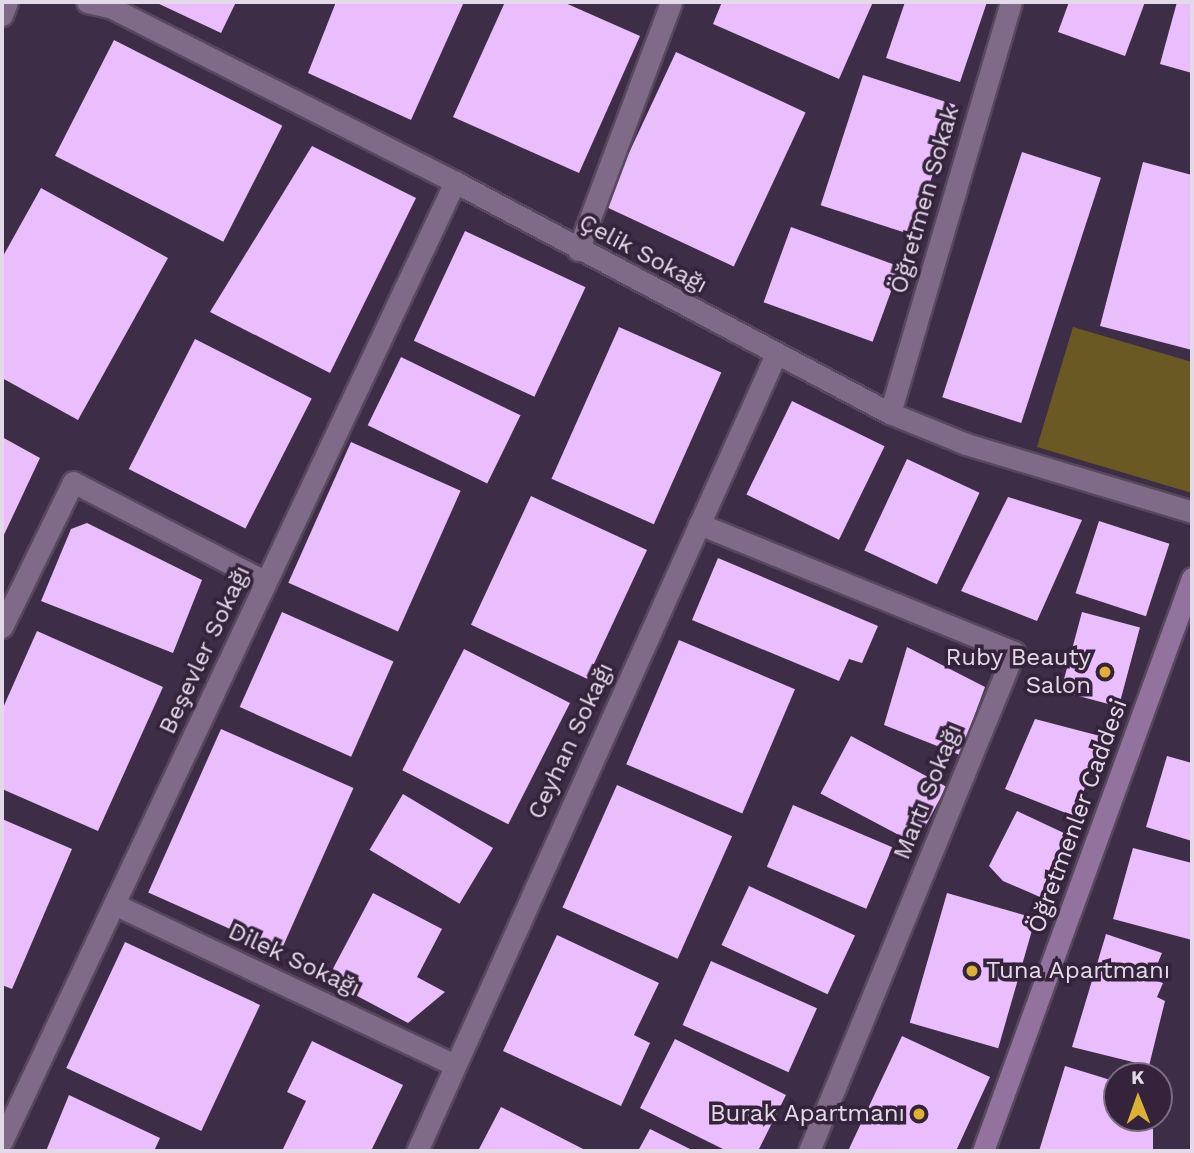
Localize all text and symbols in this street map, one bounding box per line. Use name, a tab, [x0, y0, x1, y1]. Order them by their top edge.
street label: Öğretmen Sokak	[884, 103, 966, 297]
street label: Çelik Sokağı	[574, 208, 712, 300]
street label: Beşevler Sokağı	[153, 561, 257, 739]
place label: Ruby Beauty Salon	[945, 644, 1091, 700]
street label: Ceyhan Sokağı	[522, 658, 620, 824]
marker: Ruby Beauty Salon	[1097, 664, 1113, 680]
street label: Öğretmenler Caddesi	[1022, 695, 1134, 937]
street label: Martı Sokağı	[888, 720, 968, 864]
street label: Dilek Sokağı	[223, 917, 365, 1003]
place label: Tuna Apartmanı	[986, 957, 1172, 985]
marker: Tuna Apartmanı	[964, 963, 980, 979]
north arrow	[1103, 1062, 1173, 1132]
text: K	[1131, 1066, 1144, 1089]
place label: Burak Apartmanı	[708, 1100, 905, 1128]
marker: Burak Apartmanı	[911, 1106, 927, 1122]

